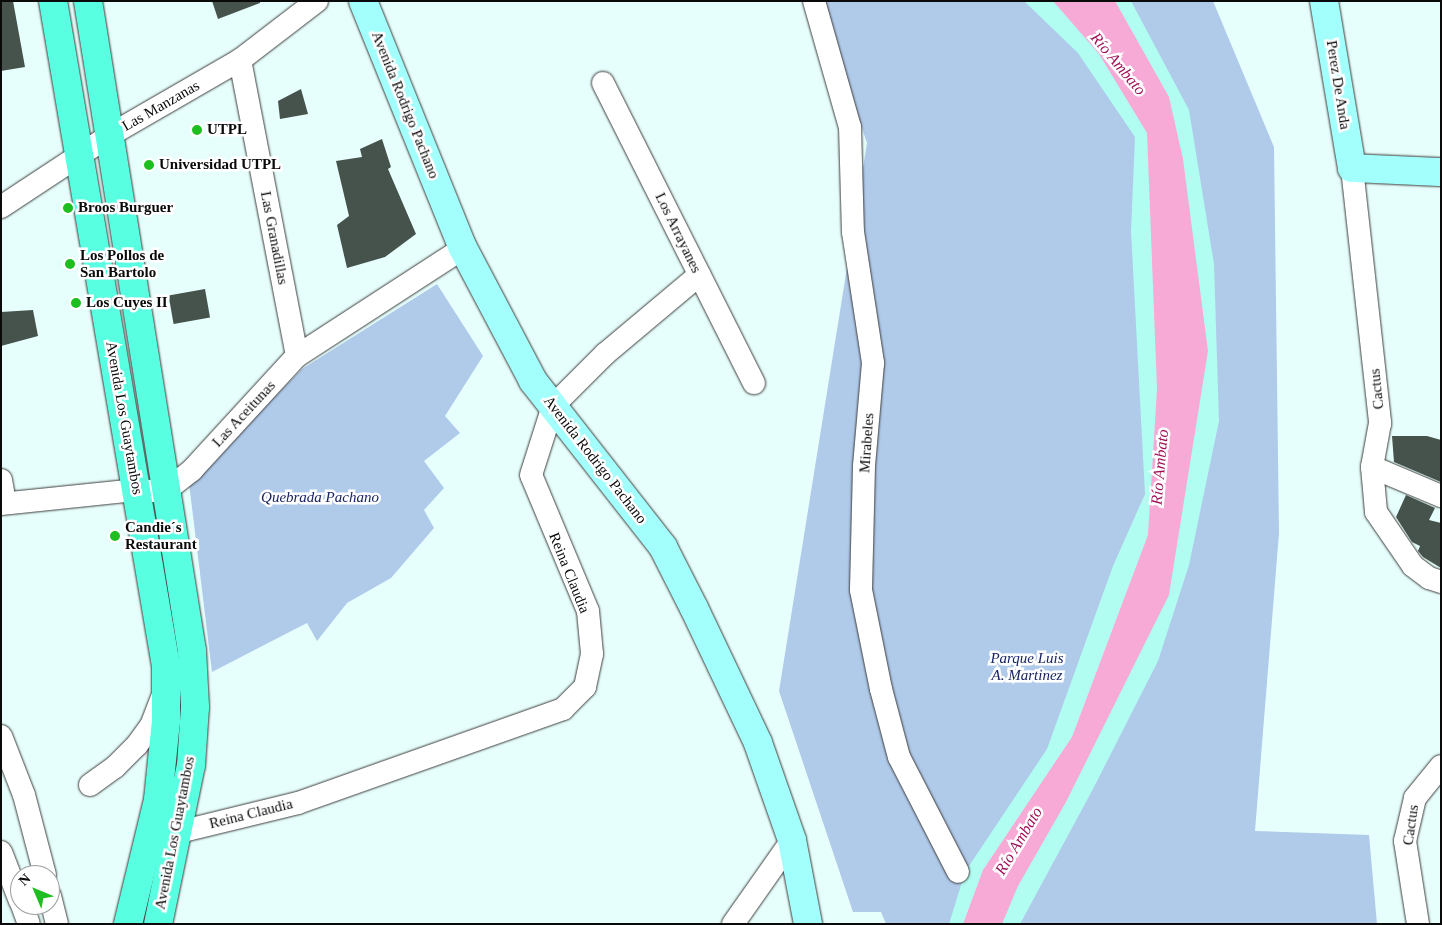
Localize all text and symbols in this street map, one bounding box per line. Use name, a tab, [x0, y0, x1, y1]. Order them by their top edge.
street label: Avenida Rodrigo Pachano	[367, 29, 443, 181]
water label: Río Ambato	[1086, 29, 1150, 99]
street label: Perez De Anda	[1322, 39, 1354, 131]
street label: Las Manzanas	[119, 77, 203, 135]
place label: UTPL	[207, 121, 247, 139]
marker: UTPL	[191, 124, 203, 136]
place label: Universidad UTPL	[159, 156, 281, 174]
marker: Universidad UTPL	[143, 159, 155, 171]
street label: Las Granadillas	[256, 190, 292, 286]
street label: Los Arrayanes	[651, 190, 705, 276]
place label: Broos Burguer	[78, 199, 173, 217]
marker: Broos Burguer	[62, 202, 74, 214]
place label: Los Pollos de San Bartolo	[80, 246, 164, 281]
marker: Los Pollos de San Bartolo	[64, 258, 76, 270]
place label: Los Cuyes II	[86, 294, 168, 312]
marker: Los Cuyes II	[70, 297, 82, 309]
street label: Avenida Los Guaytambos	[102, 340, 146, 496]
street label: Cactus	[1366, 368, 1388, 410]
street label: Las Aceitunas	[208, 377, 280, 451]
street label: Avenida Rodrigo Pachano	[540, 393, 650, 527]
street label: Mirabeles	[856, 412, 878, 474]
water label: Río Ambato	[1147, 428, 1173, 506]
park label: Quebrada Pachano	[261, 489, 379, 507]
place label: Candie´s Restaurant	[125, 518, 197, 553]
marker: Candie´s Restaurant	[109, 530, 121, 542]
street label: Reina Claudia	[545, 530, 593, 616]
park label: Parque Luis A. Martinez	[990, 649, 1064, 684]
street label: Avenida Los Guaytambos	[151, 755, 199, 911]
street label: Reina Claudia	[207, 795, 295, 833]
water label: Río Ambato	[991, 803, 1047, 879]
street label: Cactus	[1399, 804, 1423, 846]
north arrow	[10, 865, 60, 915]
text: N	[16, 871, 34, 889]

